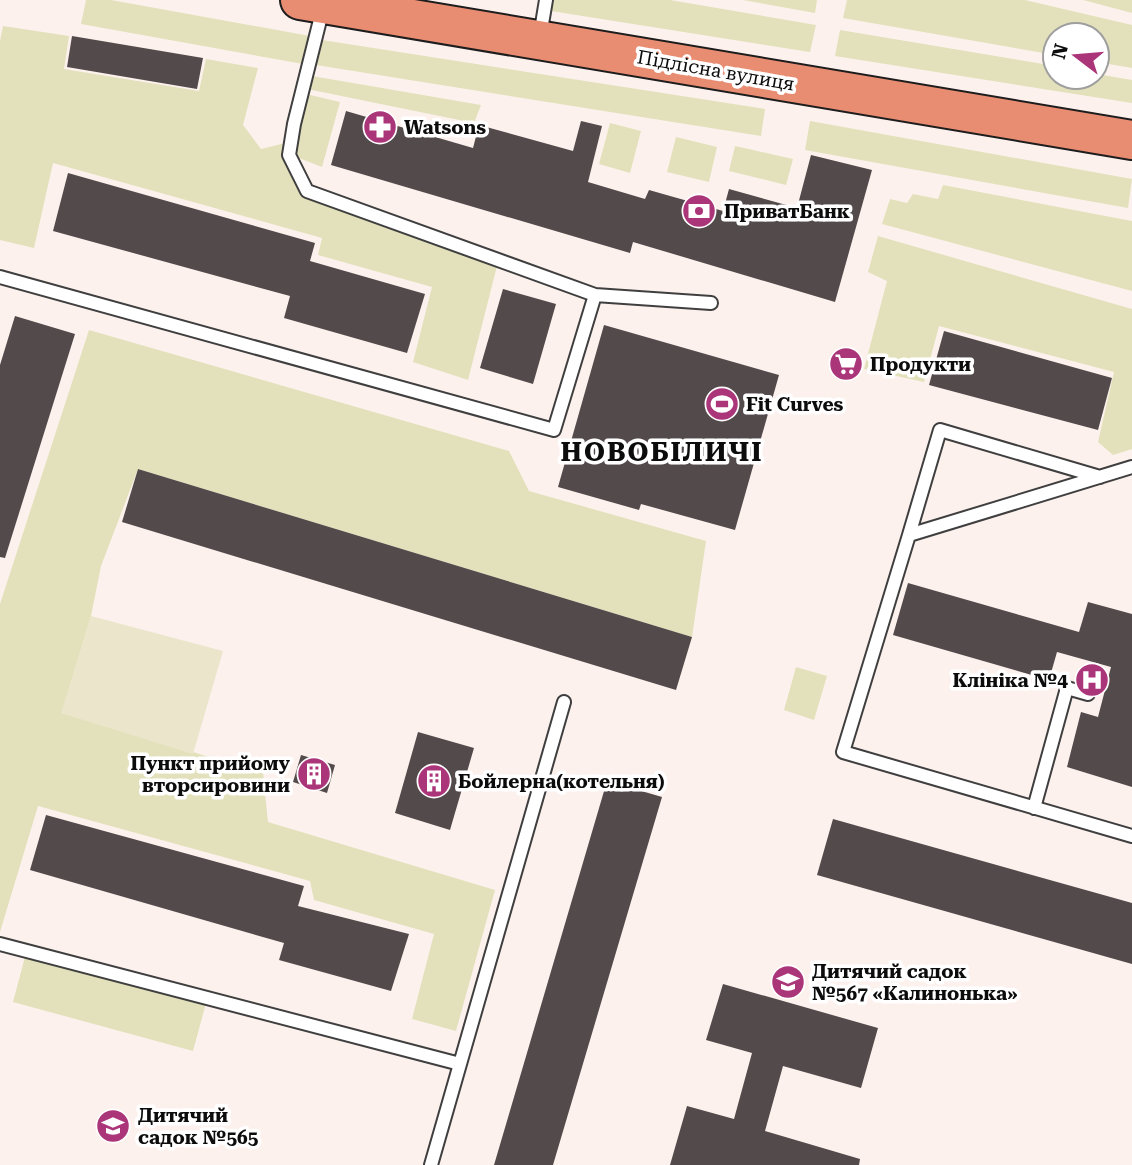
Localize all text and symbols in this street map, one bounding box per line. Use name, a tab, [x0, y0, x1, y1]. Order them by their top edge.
north arrow	[1041, 21, 1111, 91]
text: N	[1047, 41, 1073, 62]
street label: Підлісна вулиця	[635, 45, 797, 96]
pharmacy icon: Watsons	[361, 108, 399, 146]
place label: Watsons	[404, 116, 486, 139]
bank icon: ПриватБанк	[680, 192, 718, 230]
place label: ПриватБанк	[724, 200, 850, 223]
supermarket icon: Продукти	[827, 345, 865, 383]
place label: Продукти	[870, 353, 971, 376]
sports icon: Fit Curves	[703, 385, 741, 423]
place label: Fit Curves	[746, 393, 844, 416]
district label: НОВОБІЛИЧІ	[560, 437, 764, 467]
hospital icon: Клініка №4	[1073, 661, 1111, 699]
place label: Клініка №4	[953, 669, 1068, 692]
place label: Пункт прийому вторсировини	[131, 752, 291, 797]
building icon: Пункт прийому вторсировини	[295, 755, 333, 793]
building icon: Бойлерна(котельня)	[415, 762, 453, 800]
place label: Бойлерна(котельня)	[458, 770, 665, 793]
place label: Дитячий садок №567 «Калинонька»	[812, 960, 1018, 1005]
school or university icon: Дитячий садок №567 «Калинонька»	[769, 963, 807, 1001]
place label: Дитячий садок №565	[138, 1104, 259, 1149]
school or university icon: Дитячий садок №565	[94, 1107, 132, 1145]

